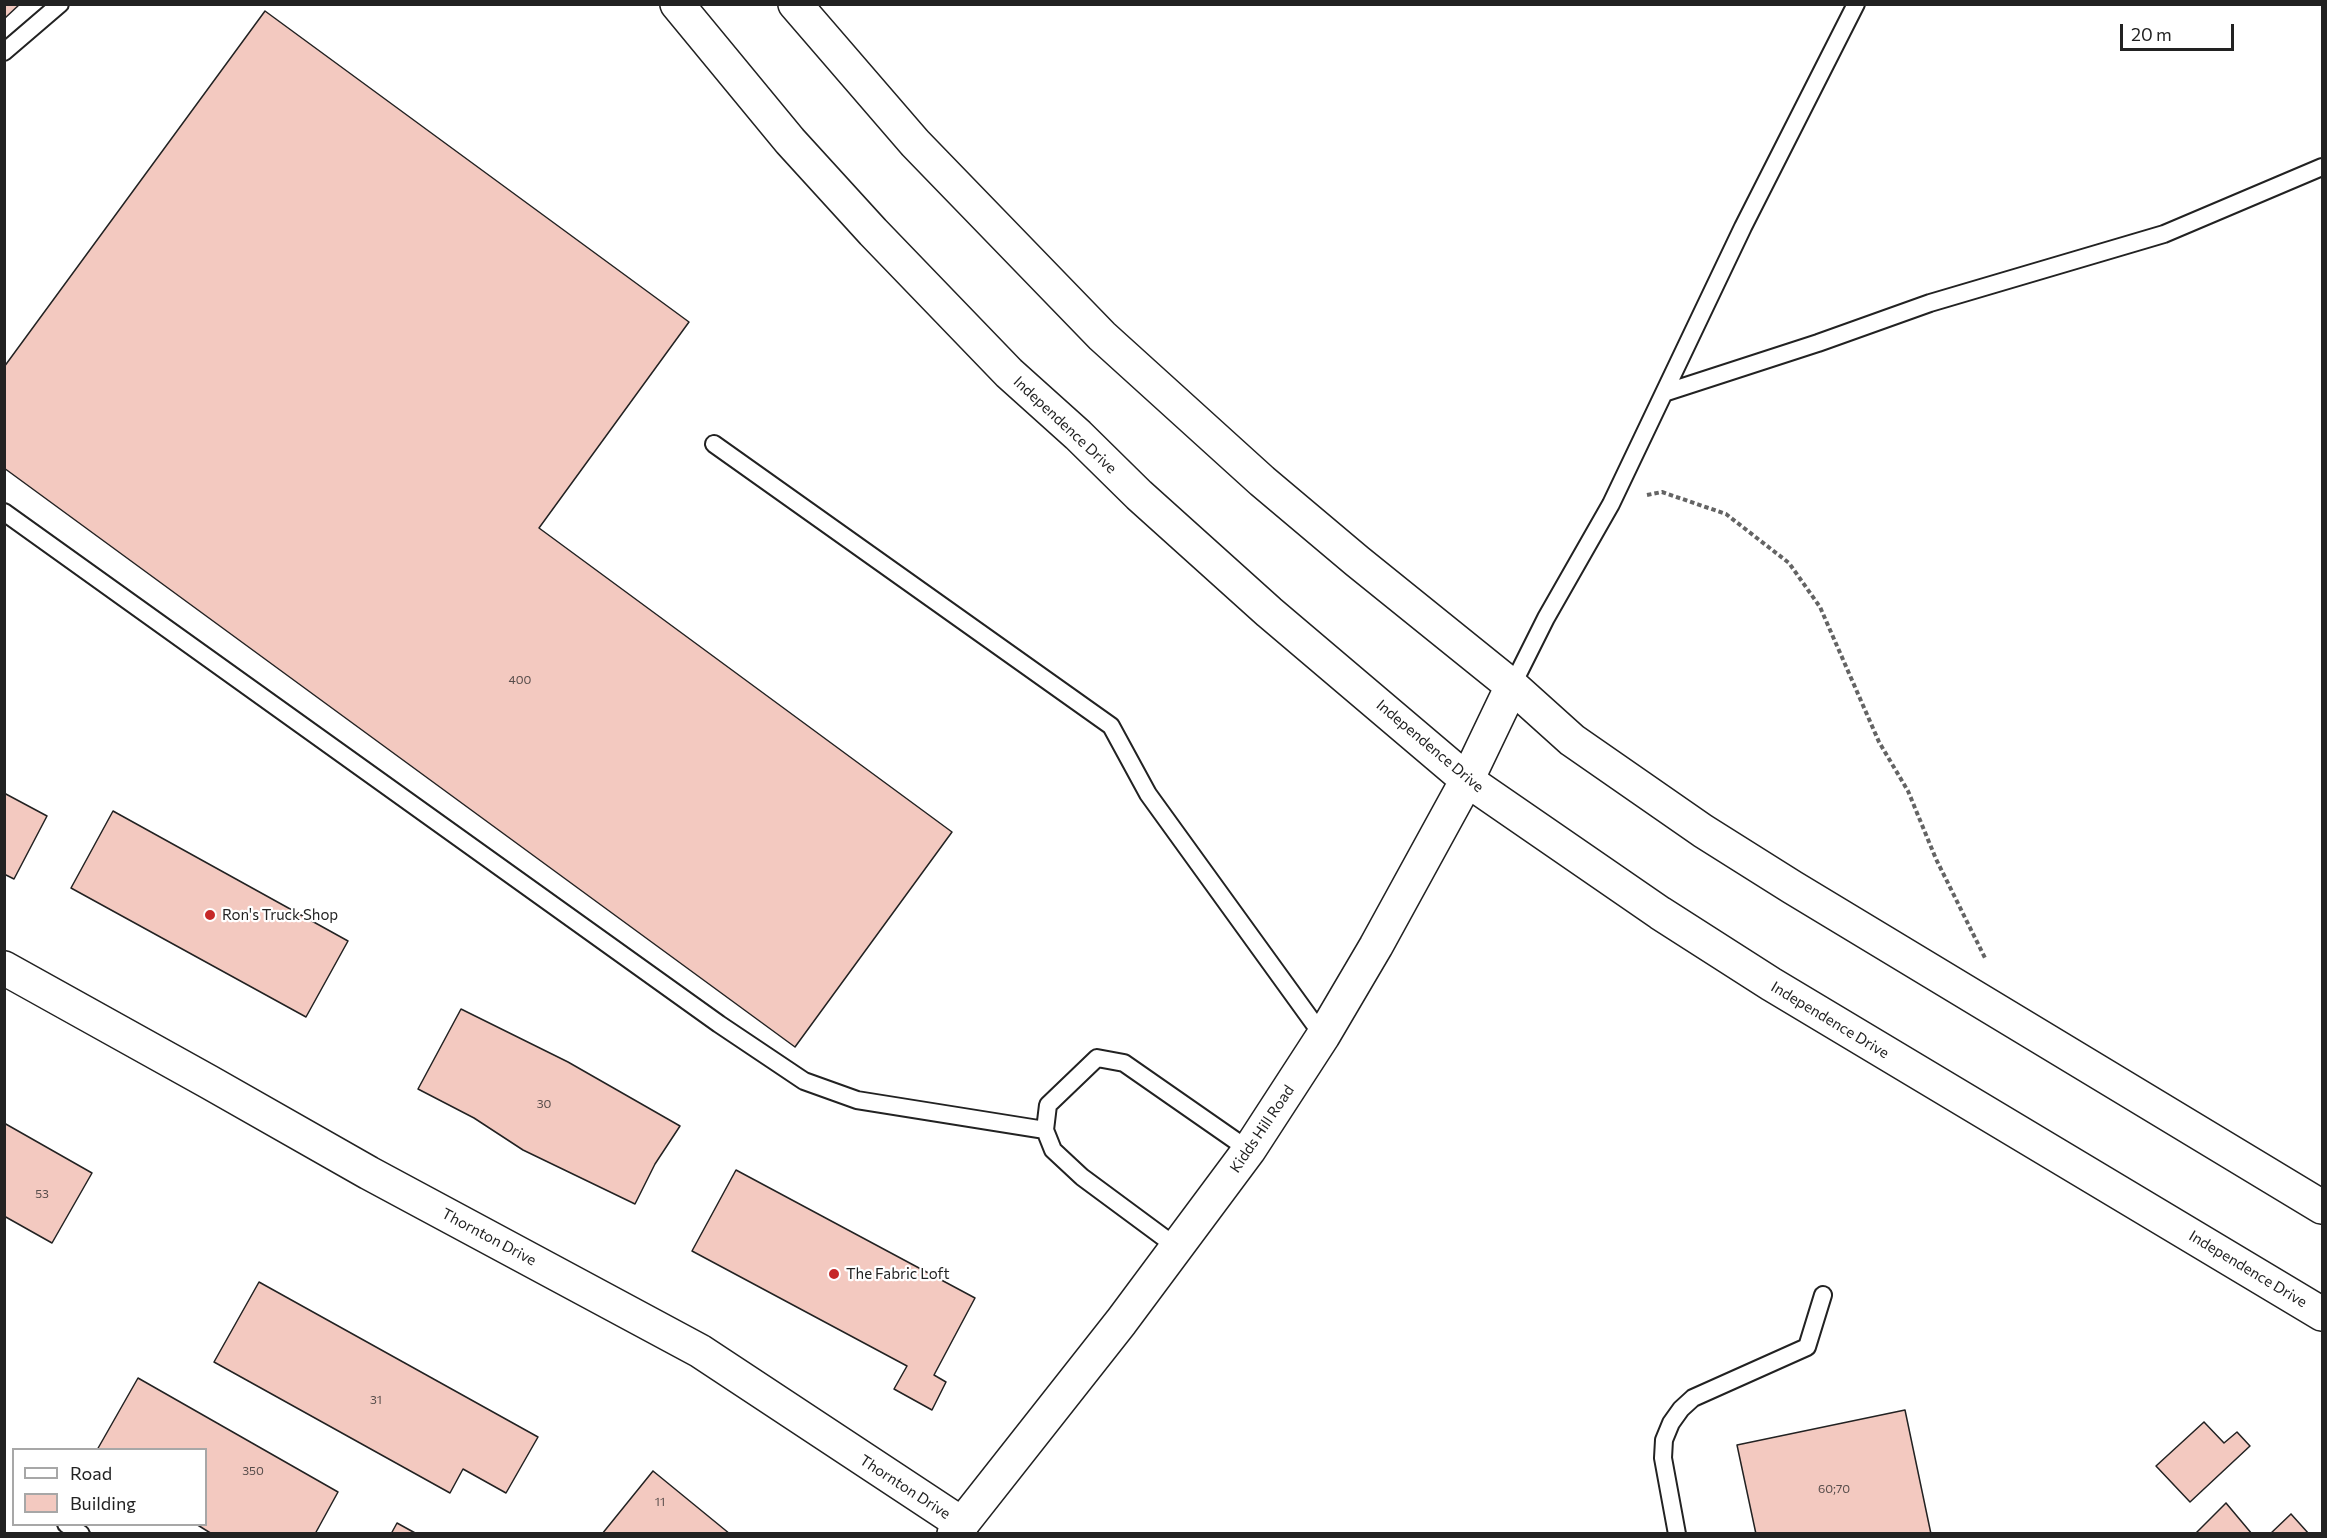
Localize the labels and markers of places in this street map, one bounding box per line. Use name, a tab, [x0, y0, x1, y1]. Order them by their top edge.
place label: Ron's Truck Shop	[222, 906, 338, 924]
marker: Ron's Truck Shop	[203, 908, 217, 922]
place label: The Fabric Loft	[846, 1265, 950, 1283]
marker: The Fabric Loft	[827, 1267, 841, 1281]

